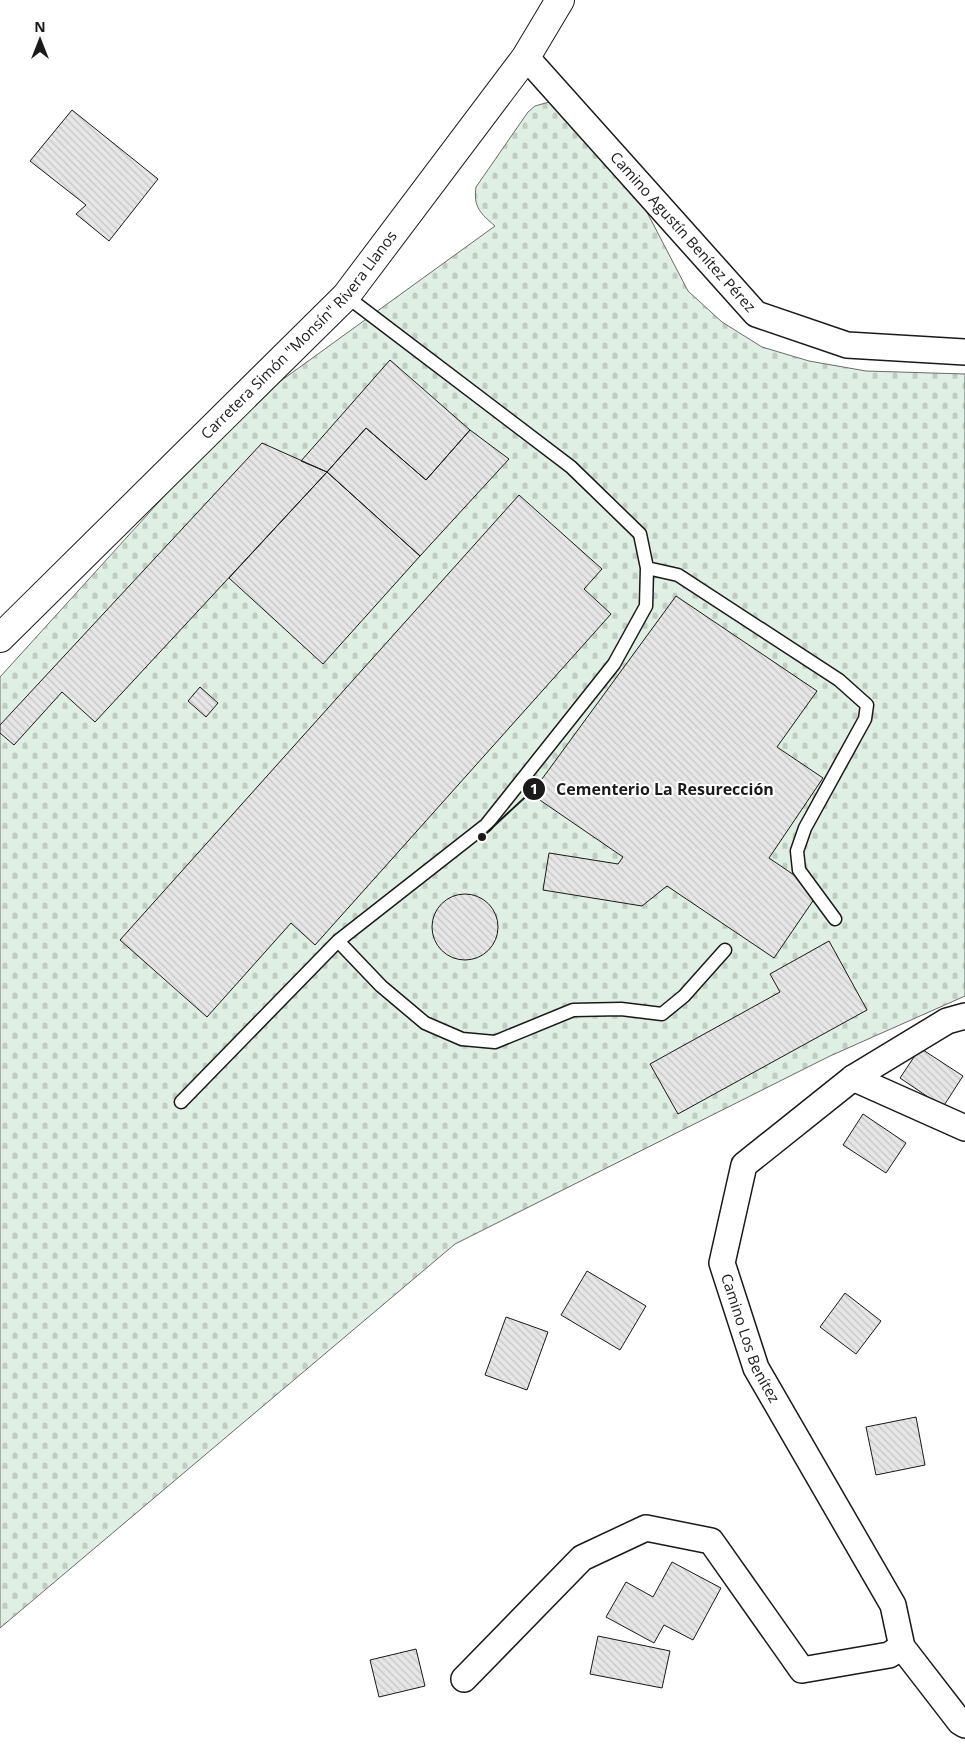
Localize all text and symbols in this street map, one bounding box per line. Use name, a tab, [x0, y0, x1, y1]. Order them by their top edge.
north arrow	[15, 15, 65, 65]
text: N	[34, 17, 46, 36]
street label: Camino Agustín Benítez Pérez	[606, 147, 761, 316]
street label: Carretera Simón "Monsín" Rivera Llanos	[196, 226, 401, 443]
callout: Cementerio La Resurección	[521, 774, 784, 805]
text: 1	[530, 778, 538, 798]
text: Cementerio La Resurección	[556, 778, 774, 800]
street label: Camino Los Benítez	[717, 1271, 785, 1406]

